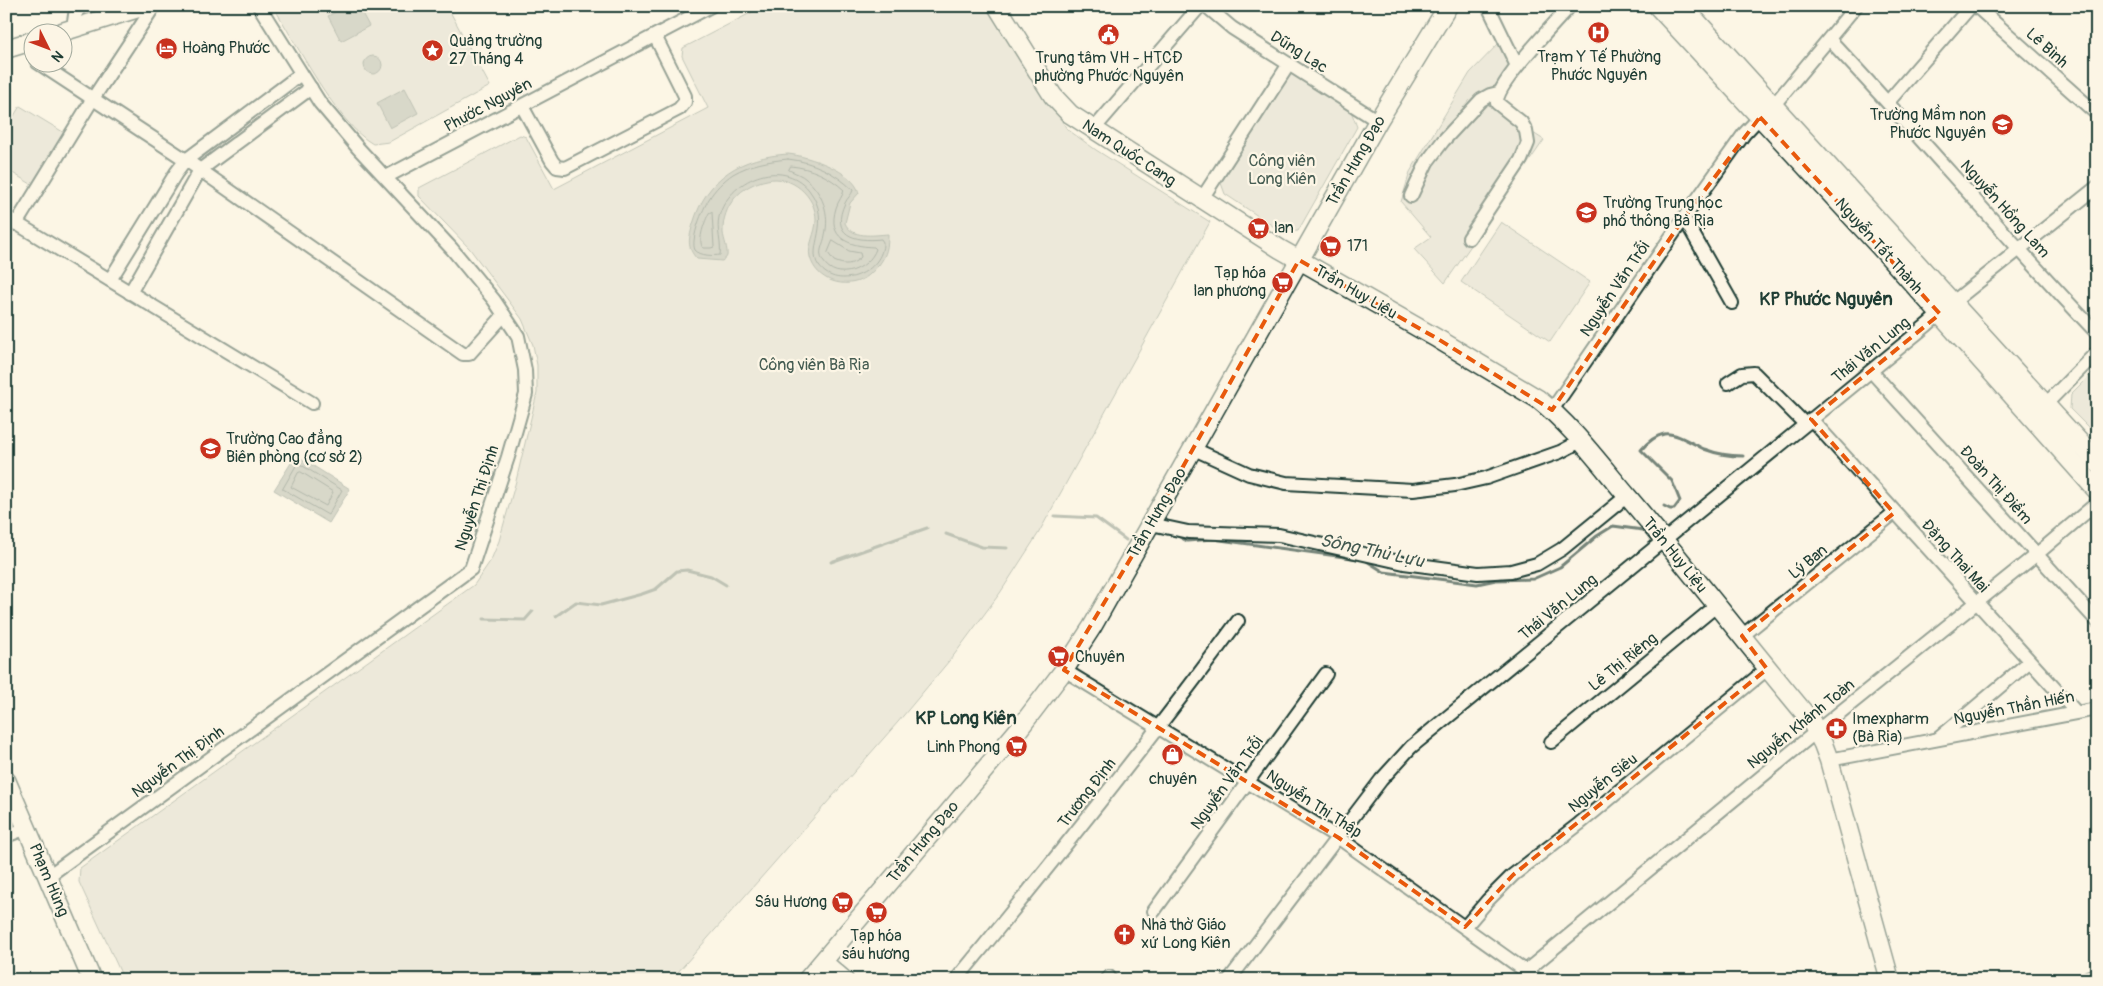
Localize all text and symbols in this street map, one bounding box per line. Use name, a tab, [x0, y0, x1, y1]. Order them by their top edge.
hospital icon: Trạm Y Tế Phường Phước Nguyên	[1587, 21, 1611, 45]
north arrow	[22, 22, 72, 72]
public building icon: Trung tâm VH - HTCĐ phường Phước Nguyên	[1097, 22, 1121, 46]
street label: Lê Bình	[2022, 24, 2072, 72]
street label: Dũng Lạc	[1267, 27, 1331, 77]
place label: Quảng trường 27 Tháng 4	[449, 31, 542, 69]
hotel icon: Hoàng Phước	[154, 36, 178, 60]
place label: Hoàng Phước	[182, 38, 270, 58]
place icon: Quảng trường 27 Tháng 4	[421, 38, 445, 62]
text: N	[48, 47, 67, 66]
place label: Trạm Y Tế Phường Phước Nguyên	[1537, 47, 1661, 85]
place label: Trung tâm VH - HTCĐ phường Phước Nguyên	[1034, 48, 1184, 86]
street label: Phước Nguyên	[441, 73, 535, 137]
place label: Trường Mầm non Phước Nguyên	[1870, 104, 1986, 143]
street label: Trần Hưng Đạo	[1321, 111, 1390, 210]
school or university icon: Trường Mầm non Phước Nguyên	[1990, 112, 2014, 136]
street label: Nam Quốc Cang	[1078, 115, 1180, 191]
park label: Công viên Long Kiên	[1248, 151, 1316, 189]
street label: Nguyễn Hồng Lam	[1956, 156, 2054, 262]
place label: Trường Trung học phổ thông Bà Rịa	[1603, 193, 1723, 231]
street label: Nguyễn Tất Thành	[1831, 194, 1927, 298]
school or university icon: Trường Trung học phổ thông Bà Rịa	[1575, 200, 1599, 224]
supermarket icon: lan	[1246, 216, 1270, 240]
place label: lan	[1274, 218, 1294, 238]
supermarket icon: 171	[1319, 234, 1343, 258]
place label: 171	[1347, 236, 1368, 256]
street label: Nguyễn Văn Trỗi	[1576, 237, 1654, 341]
street label: Trần Huy Liệu	[1311, 260, 1401, 324]
place label: Tạp hóa lan phương	[1194, 263, 1266, 301]
supermarket icon: Tạp hóa lan phương	[1270, 270, 1294, 294]
district label: KP Phước Nguyên	[1759, 288, 1893, 311]
street label: Thái Văn Lung	[1828, 312, 1914, 388]
park label: Công viên Bà Rịa	[759, 355, 869, 375]
place label: Trường Cao đẳng Biên phòng (cơ sở 2)	[226, 429, 363, 467]
school or university icon: Trường Cao đẳng Biên phòng (cơ sở 2)	[198, 436, 222, 460]
street label: Đoàn Thị Điểm	[1955, 441, 2037, 529]
street label: Nguyễn Thị Định	[451, 443, 503, 553]
street label: Trần Hưng Đạo	[1122, 463, 1191, 562]
street label: Trần Huy Liệu	[1638, 512, 1712, 597]
street label: Đặng Thai Mai	[1917, 515, 1993, 597]
water label: Sông Thủ Lựu	[1318, 529, 1427, 573]
street label: Lý Ban	[1784, 540, 1832, 584]
street label: Thái Văn Lung	[1515, 569, 1601, 645]
street label: Lê Thị Riêng	[1585, 628, 1661, 696]
supermarket icon: Chuyên	[1047, 645, 1071, 669]
place label: Chuyên	[1075, 647, 1125, 667]
street label: Nguyễn Khánh Toàn	[1743, 675, 1859, 773]
street label: Nguyễn Thần Hiến	[1952, 686, 2076, 729]
district label: KP Long Kiên	[915, 707, 1017, 730]
place label: Imexpharm (Bà Rịa)	[1852, 709, 1929, 747]
pharmacy icon: Imexpharm (Bà Rịa)	[1824, 716, 1848, 740]
street label: Nguyễn Thị Định	[128, 722, 228, 802]
street label: Nguyễn Văn Trỗi	[1186, 732, 1268, 834]
supermarket icon: Linh Phong	[1004, 735, 1028, 759]
place label: Linh Phong	[926, 737, 1000, 757]
shop icon: chuyên	[1161, 743, 1185, 767]
street label: Nguyễn Siêu	[1564, 749, 1642, 817]
street label: Trương Định	[1054, 754, 1120, 832]
street label: Nguyễn Thị Thập	[1262, 765, 1366, 843]
place label: chuyên	[1149, 769, 1197, 789]
street label: Trần Hưng Đạo	[882, 796, 963, 887]
street label: Phạm Hùng	[25, 840, 73, 920]
supermarket icon: Sáu Hương	[831, 890, 855, 914]
place label: Sáu Hương	[754, 892, 827, 912]
supermarket icon: Tạp hóa sáu hương	[864, 900, 888, 924]
place label: Nhà thờ Giáo xứ Long Kiên	[1141, 915, 1230, 953]
church icon: Nhà thờ Giáo xứ Long Kiên	[1113, 922, 1137, 946]
place label: Tạp hóa sáu hương	[842, 926, 910, 964]

